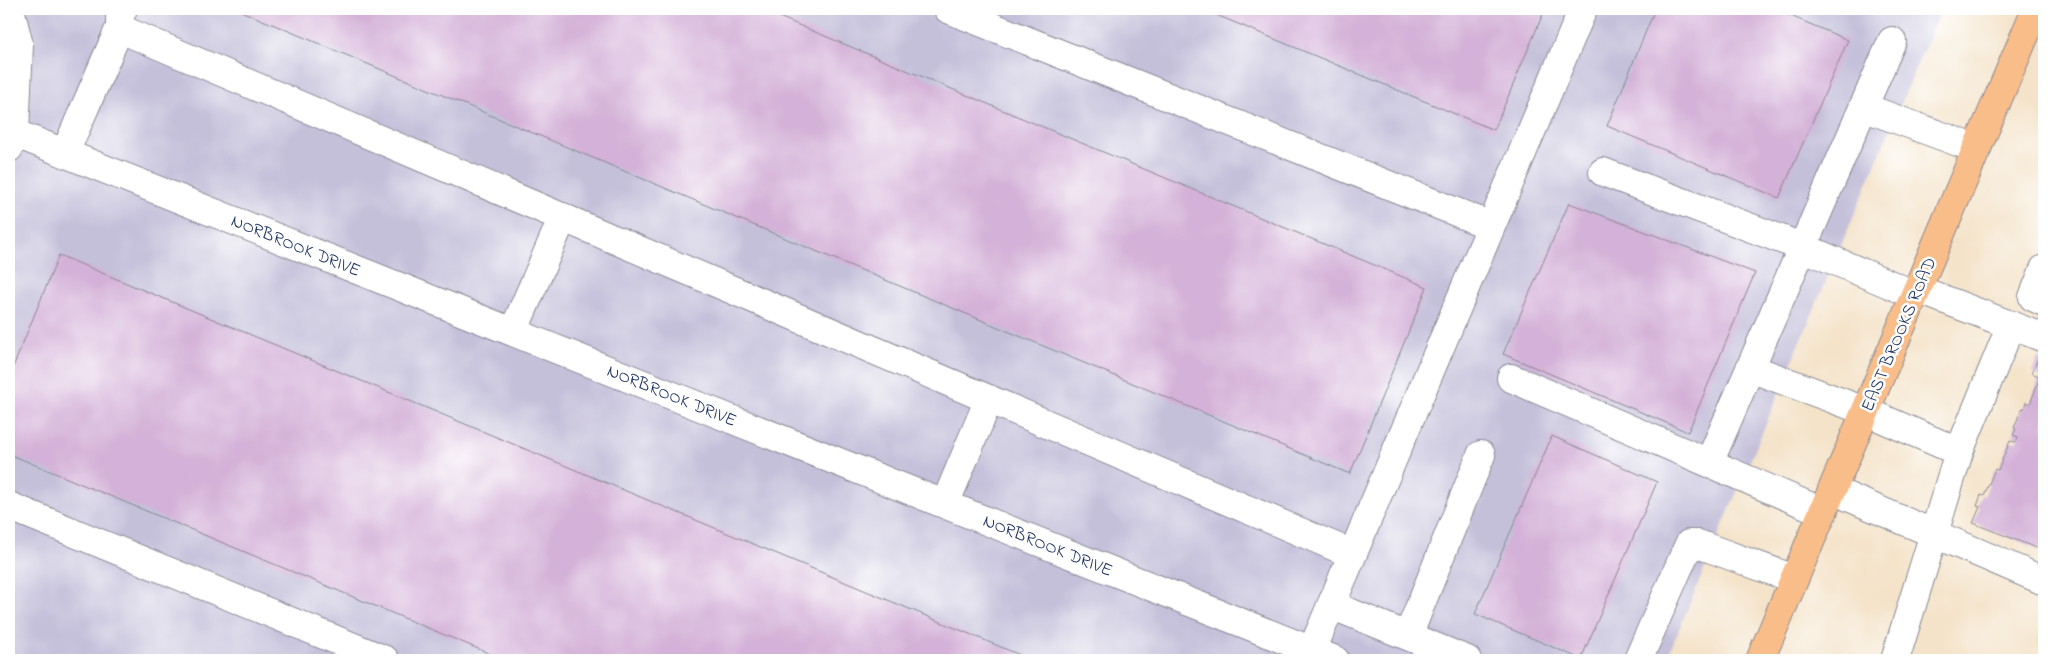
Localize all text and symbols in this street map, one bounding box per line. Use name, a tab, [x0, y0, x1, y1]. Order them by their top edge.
street label: NORBROOK DRIVE	[227, 209, 364, 285]
street label: EAST BROOKS ROAD	[1856, 254, 1944, 416]
street label: NORBROOK DRIVE	[603, 359, 740, 435]
street label: NORBROOK DRIVE	[979, 509, 1116, 585]

